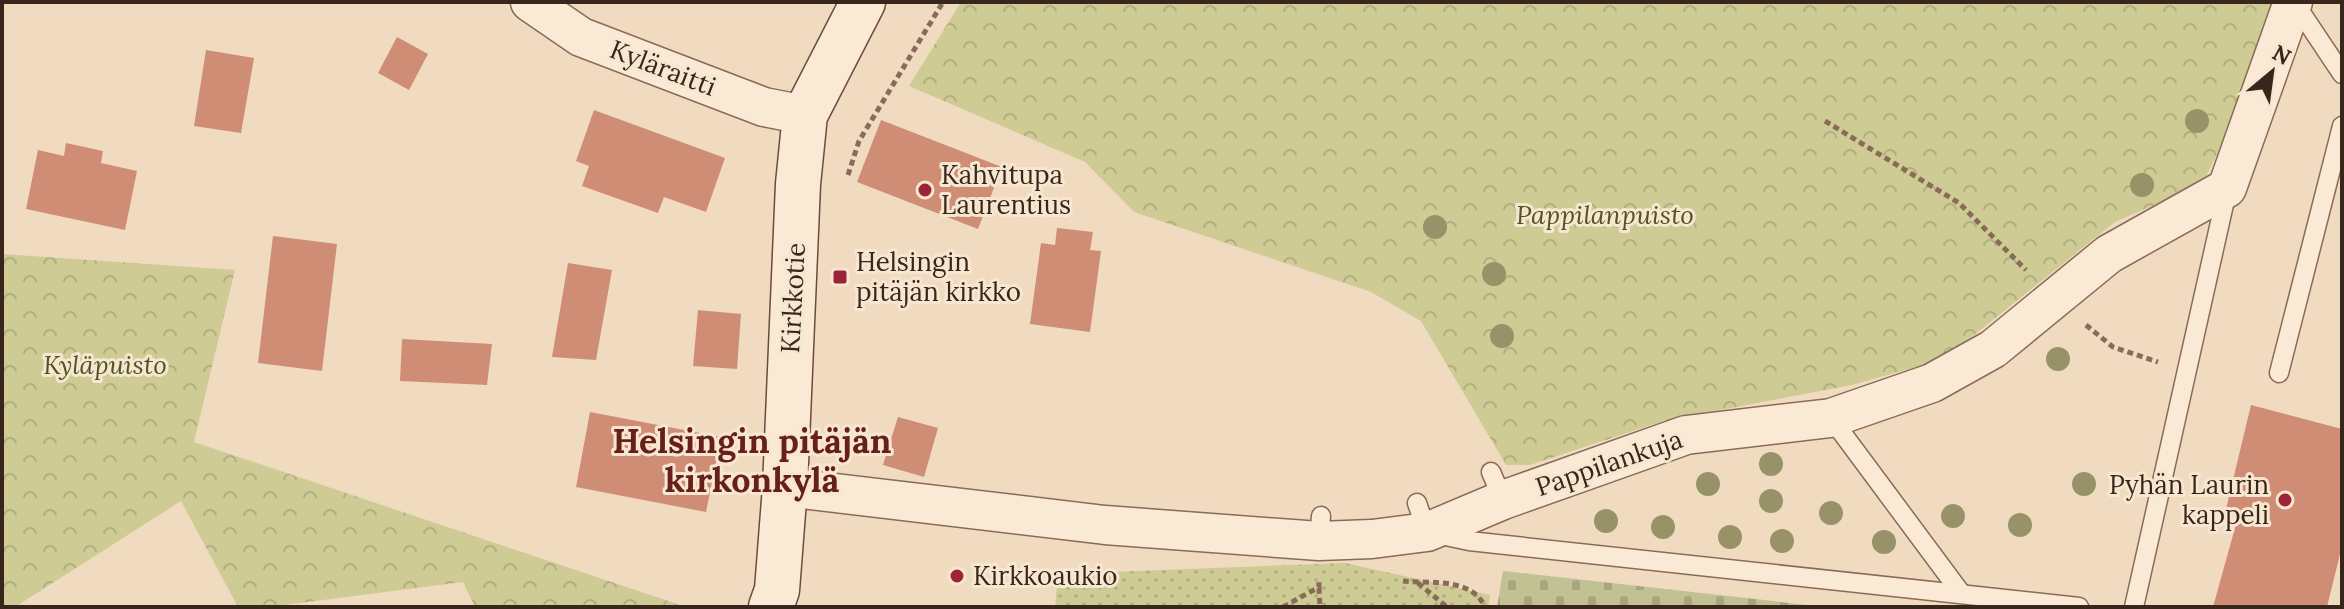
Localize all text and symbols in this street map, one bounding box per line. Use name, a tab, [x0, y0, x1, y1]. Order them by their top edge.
street label: Kyläraitti	[605, 32, 721, 103]
north arrow	[2232, 32, 2312, 112]
text: N	[2267, 38, 2296, 71]
place label: Kahvitupa Laurentius	[941, 158, 1071, 221]
marker: Kahvitupa Laurentius	[916, 181, 934, 199]
park label: Pappilanpuisto	[1516, 198, 1694, 231]
street label: Kirkkotie	[773, 242, 812, 354]
place label: Helsingin pitäjän kirkko	[856, 245, 1021, 308]
marker: Helsingin pitäjän kirkko	[831, 268, 849, 286]
park label: Kyläpuisto	[43, 348, 167, 381]
district label: Helsingin pitäjän kirkonkylä	[612, 419, 892, 502]
street label: Pappilankuja	[1531, 422, 1687, 503]
place label: Pyhän Laurin kappeli	[2109, 468, 2269, 531]
marker: Pyhän Laurin kappeli	[2276, 491, 2294, 509]
place label: Kirkkoaukio	[973, 559, 1117, 592]
marker: Kirkkoaukio	[948, 567, 966, 585]

